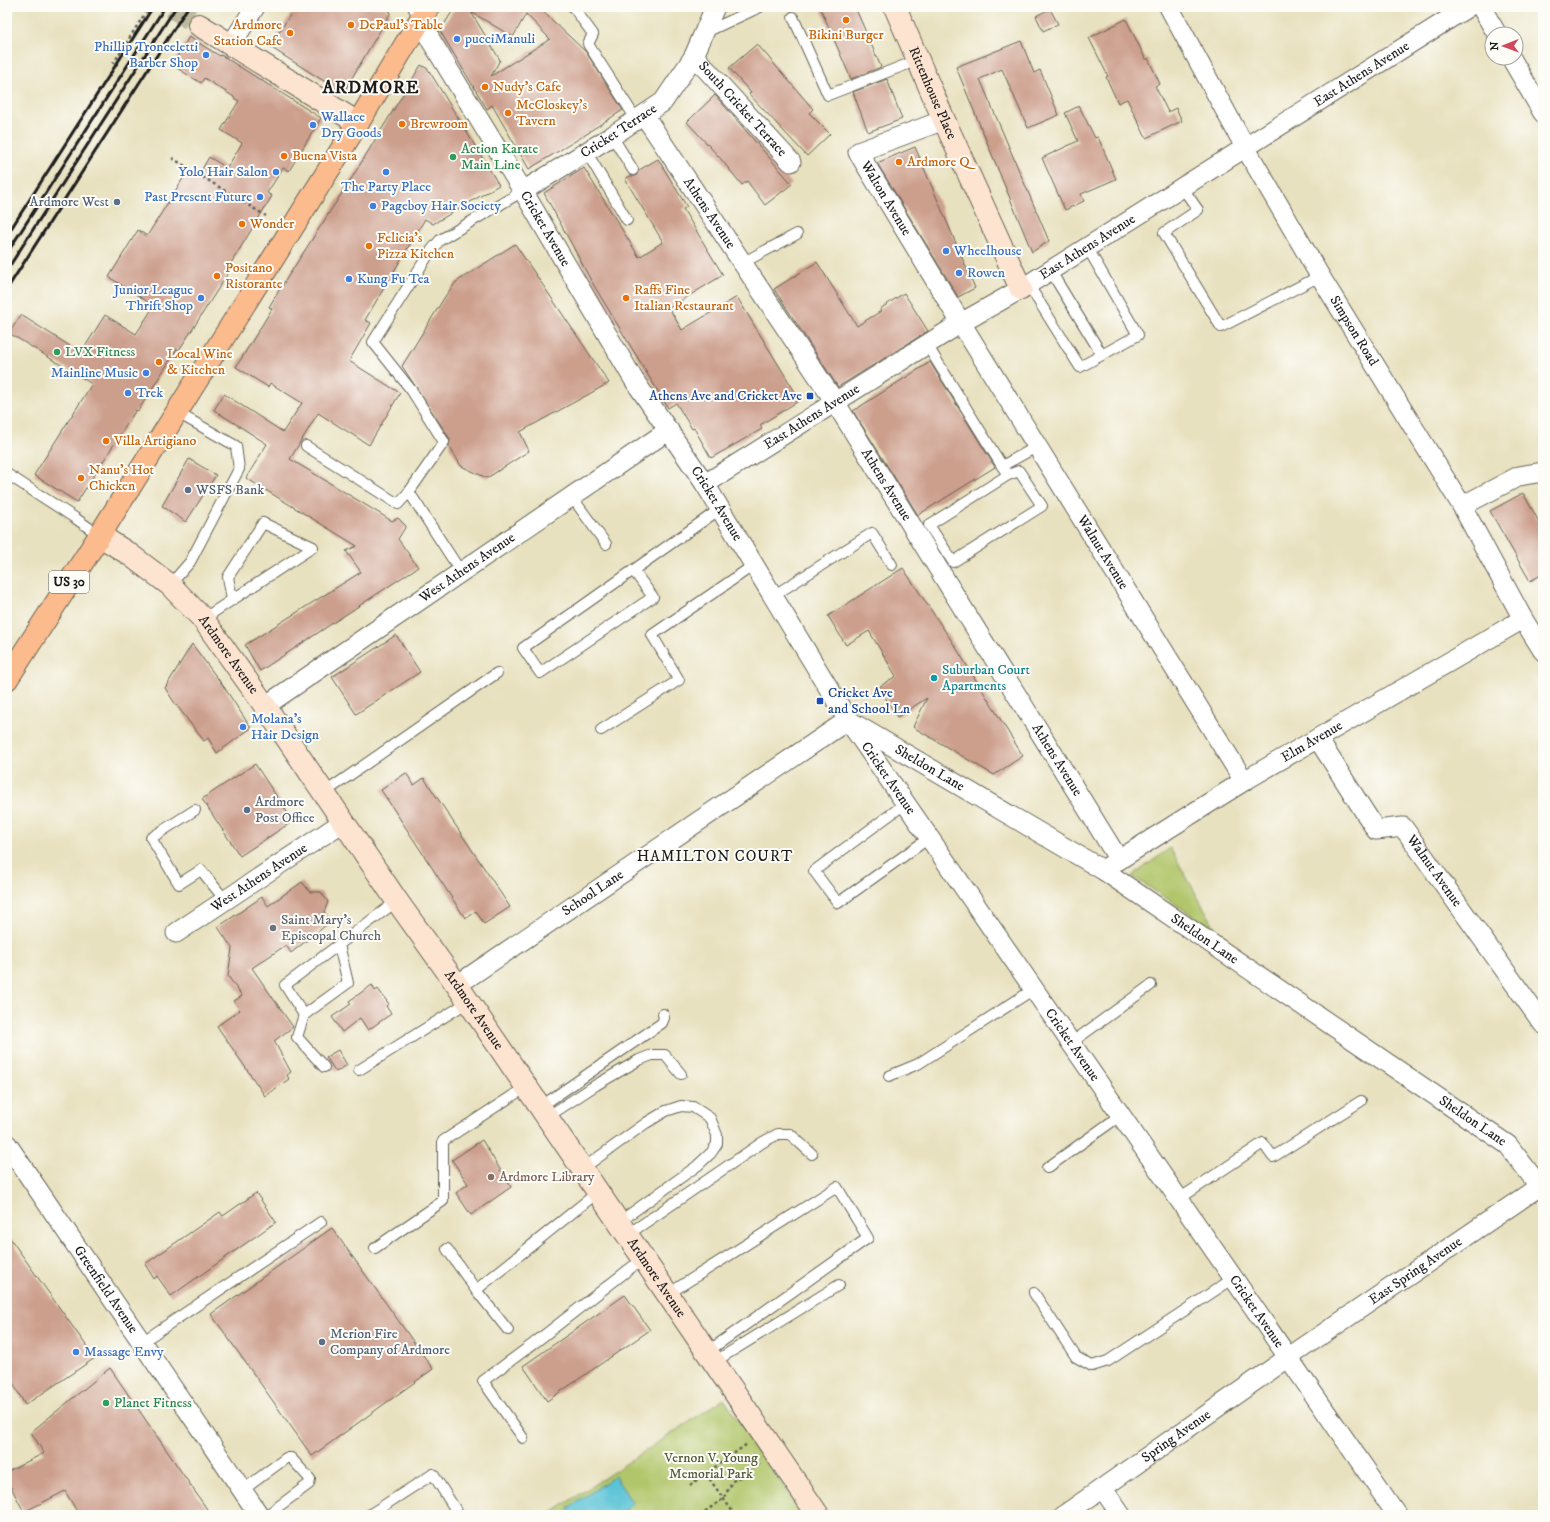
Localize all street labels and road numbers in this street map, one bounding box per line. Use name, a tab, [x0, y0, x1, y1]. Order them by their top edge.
street label: East Athens Avenue	[1310, 37, 1413, 111]
street label: Rittenhouse Place	[904, 44, 961, 143]
street label: South Cricket Terrace	[694, 58, 791, 161]
street label: Cricket Terrace	[577, 99, 661, 162]
street label: Walton Avenue	[856, 157, 916, 239]
street label: Athens Avenue	[679, 174, 740, 252]
street label: Cricket Avenue	[516, 188, 575, 270]
street label: East Athens Avenue	[1036, 210, 1139, 284]
street label: Simpson Road	[1325, 292, 1382, 369]
street label: East Athens Avenue	[760, 380, 863, 454]
street label: Athens Avenue	[857, 445, 916, 524]
street label: Cricket Avenue	[687, 463, 747, 544]
street label: Walnut Avenue	[1072, 511, 1133, 593]
street label: West Athens Avenue	[415, 529, 519, 607]
road number: US 30	[49, 571, 89, 593]
street label: Ardmore Avenue	[194, 612, 263, 698]
street label: Elm Avenue	[1278, 717, 1346, 766]
street label: Athens Avenue	[1028, 720, 1086, 800]
street label: Cricket Avenue	[857, 738, 920, 818]
street label: Sheldon Lane	[891, 740, 968, 796]
street label: Walnut Avenue	[1402, 831, 1466, 911]
street label: West Athens Avenue	[207, 839, 311, 917]
street label: School Lane	[558, 866, 627, 920]
street label: Sheldon Lane	[1167, 910, 1242, 968]
street label: Ardmore Avenue	[440, 967, 508, 1053]
street label: Cricket Avenue	[1041, 1005, 1104, 1085]
street label: Sheldon Lane	[1435, 1092, 1510, 1150]
street label: East Spring Avenue	[1365, 1233, 1466, 1309]
street label: Ardmore Avenue	[623, 1234, 690, 1321]
street label: Greenfield Avenue	[70, 1242, 142, 1337]
street label: Cricket Avenue	[1225, 1272, 1288, 1352]
street label: Spring Avenue	[1138, 1406, 1214, 1467]

